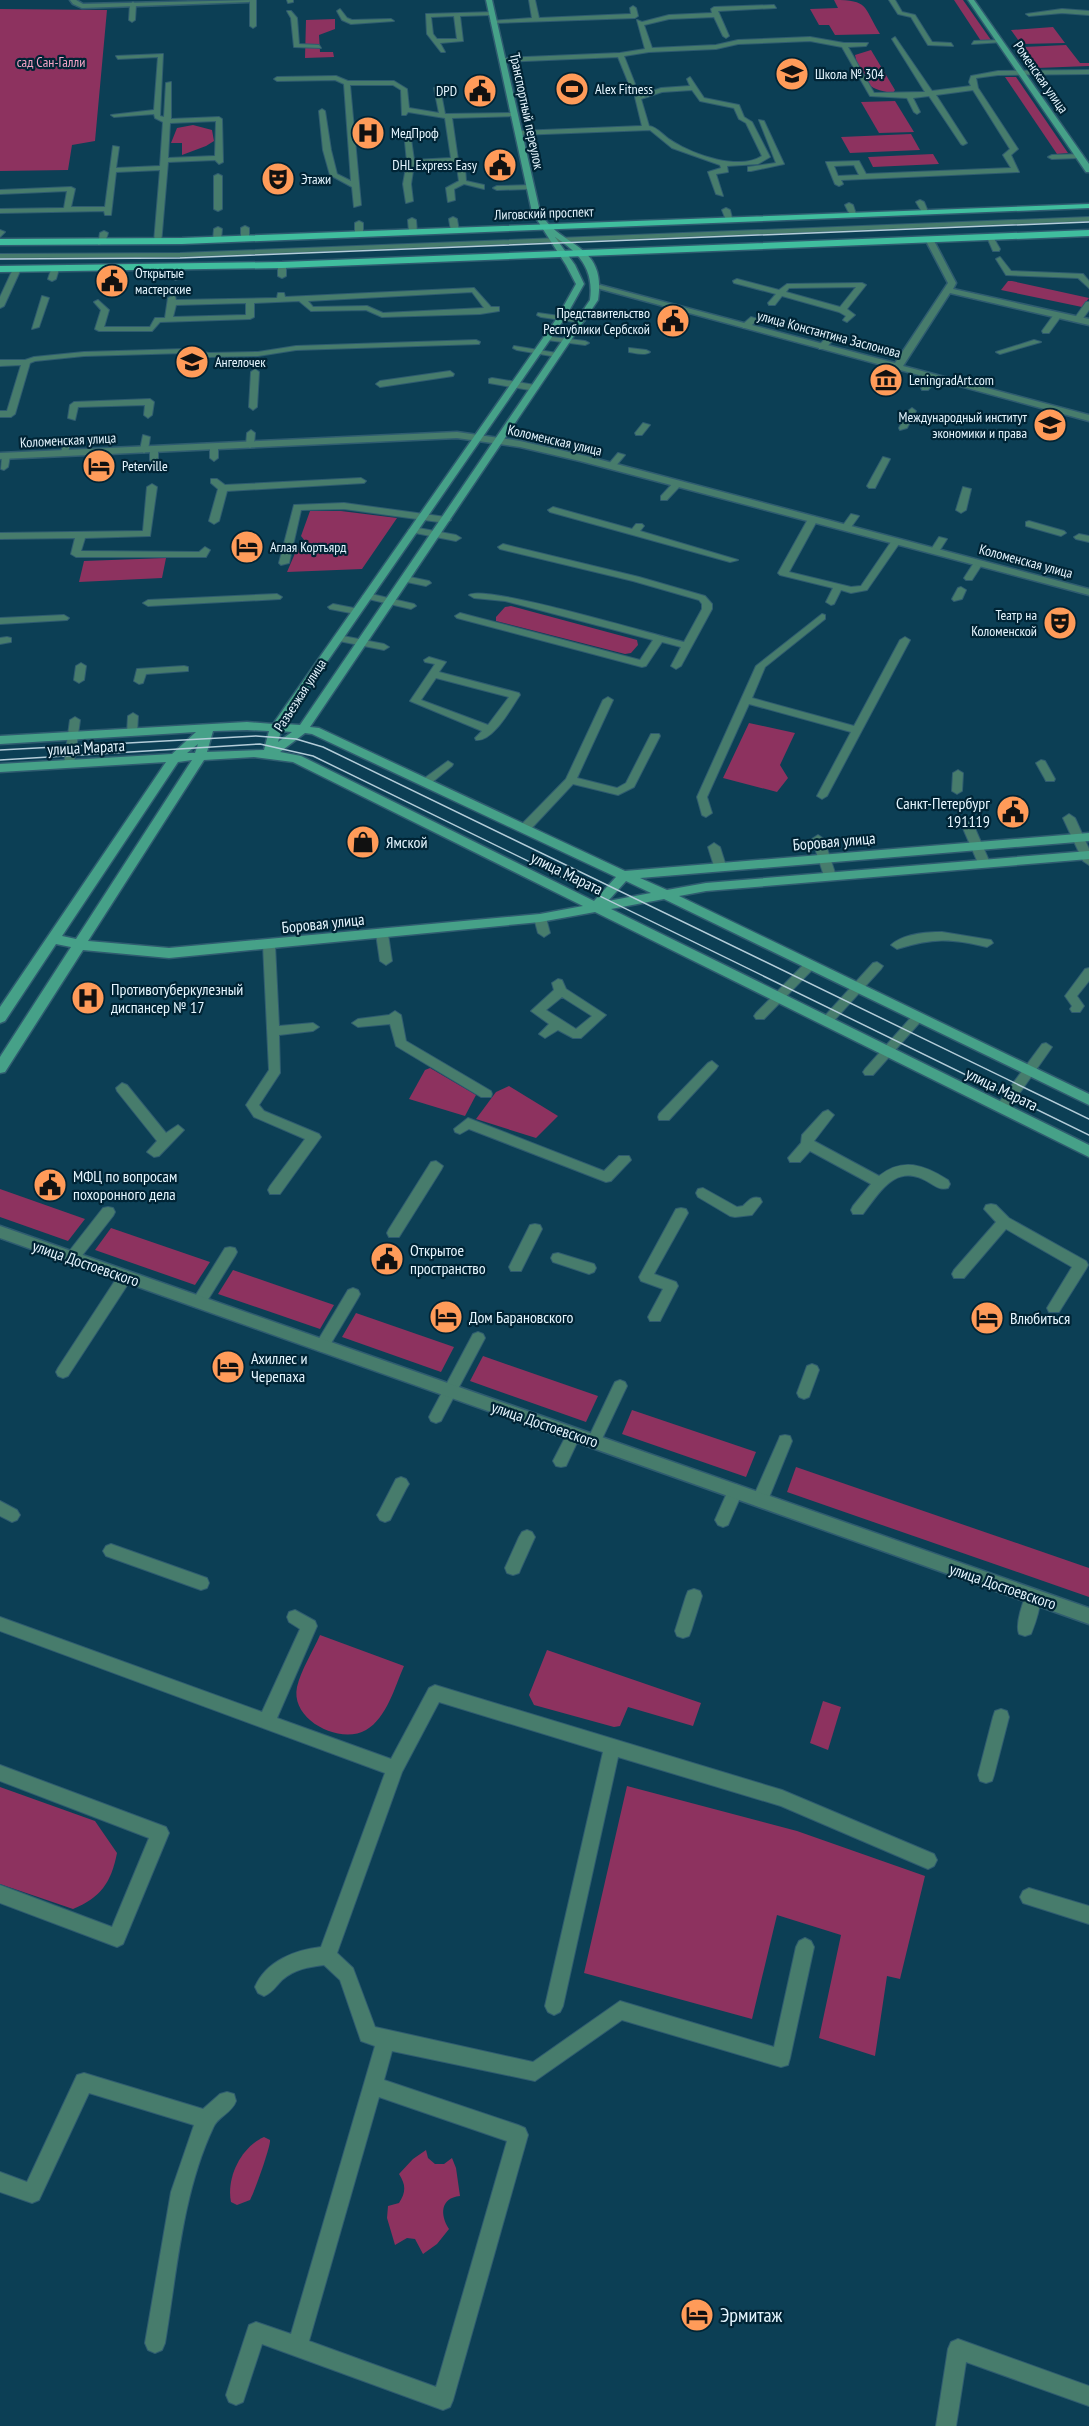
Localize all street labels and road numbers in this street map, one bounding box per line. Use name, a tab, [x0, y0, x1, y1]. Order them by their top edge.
street label: Роменская улица	[1009, 37, 1073, 117]
street label: Транспортный переулок	[506, 51, 548, 171]
street label: Лиговский проспект	[493, 202, 594, 224]
street label: улица Константина Заслонова	[755, 306, 903, 362]
street label: Коломенская улица	[506, 420, 604, 460]
street label: Коломенская улица	[19, 428, 117, 452]
street label: Коломенская улица	[977, 540, 1075, 582]
street label: Разъезжая улица	[270, 655, 330, 735]
street label: улица Марата	[47, 735, 125, 759]
street label: Боровая улица	[792, 827, 876, 855]
street label: улица Марата	[528, 847, 606, 899]
street label: Боровая улица	[281, 909, 365, 937]
street label: улица Марата	[963, 1063, 1041, 1115]
street label: улица Достоевского	[30, 1235, 142, 1291]
street label: улица Достоевского	[489, 1396, 601, 1452]
street label: улица Достоевского	[947, 1558, 1059, 1614]

